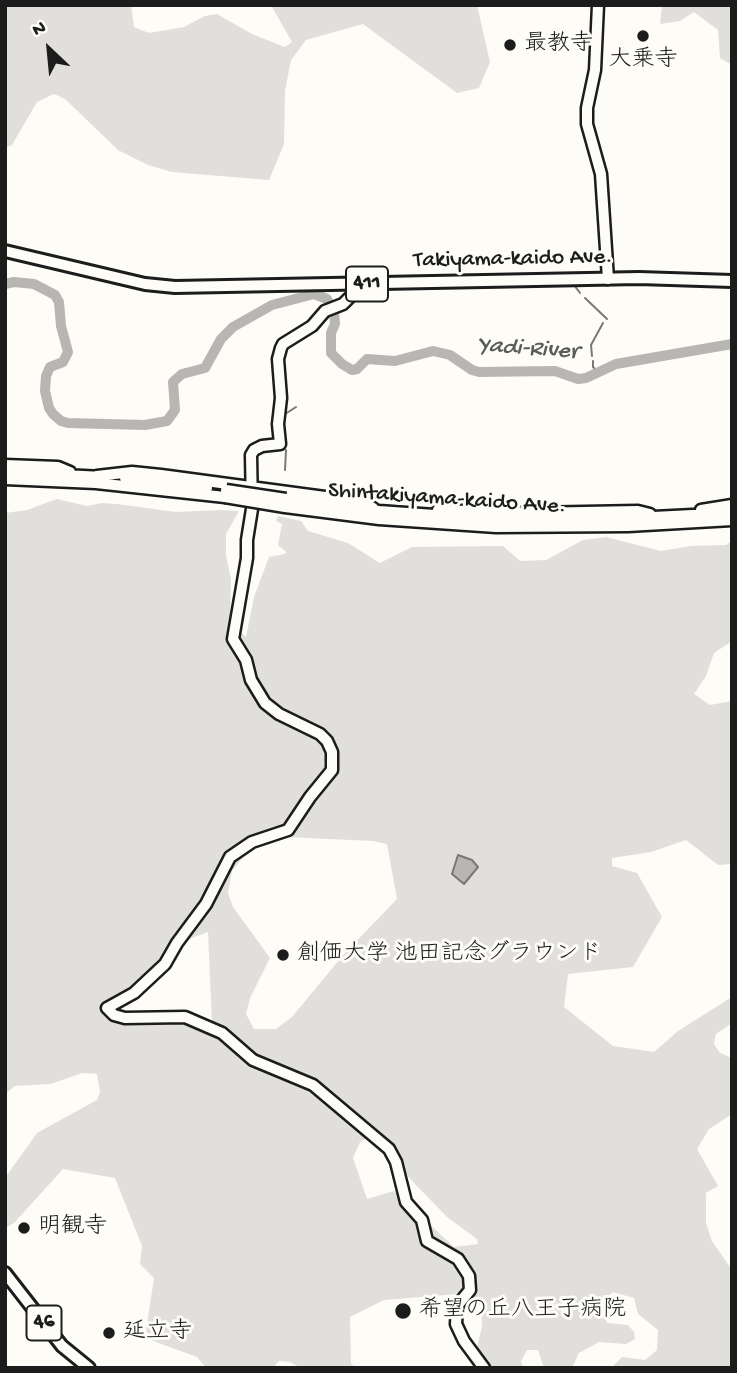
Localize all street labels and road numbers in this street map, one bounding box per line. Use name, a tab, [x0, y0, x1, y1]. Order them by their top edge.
street label: Takiyama-kaido Ave.	[413, 244, 613, 276]
road number: 411	[346, 266, 388, 302]
street label: Shintakiyama-kaido Ave.	[327, 478, 567, 522]
road number: 46	[26, 1306, 61, 1340]

